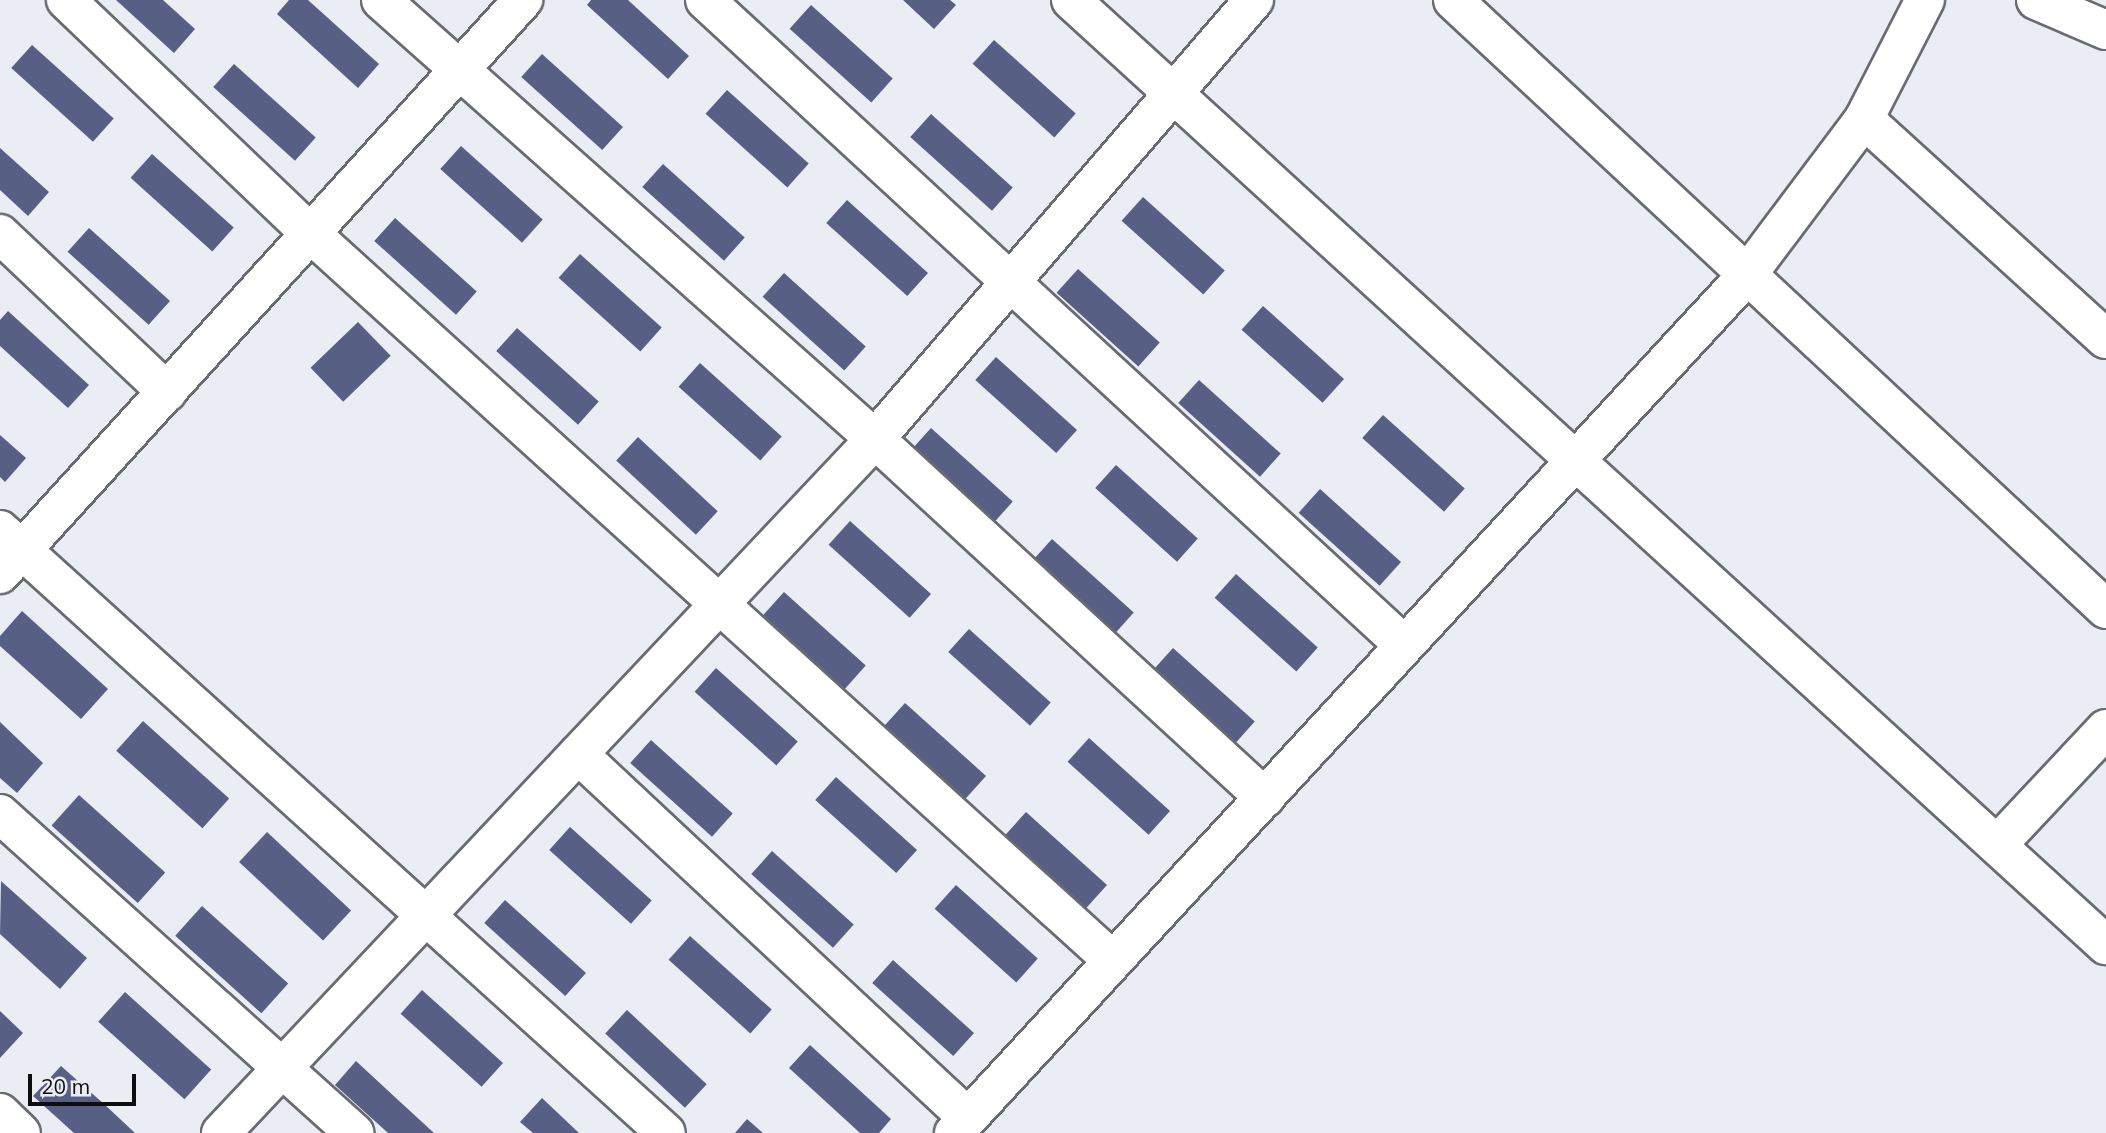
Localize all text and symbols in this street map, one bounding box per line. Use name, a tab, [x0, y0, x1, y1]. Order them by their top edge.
scale bar	[32, 1060, 140, 1104]
text: 20 m	[41, 1073, 90, 1099]

